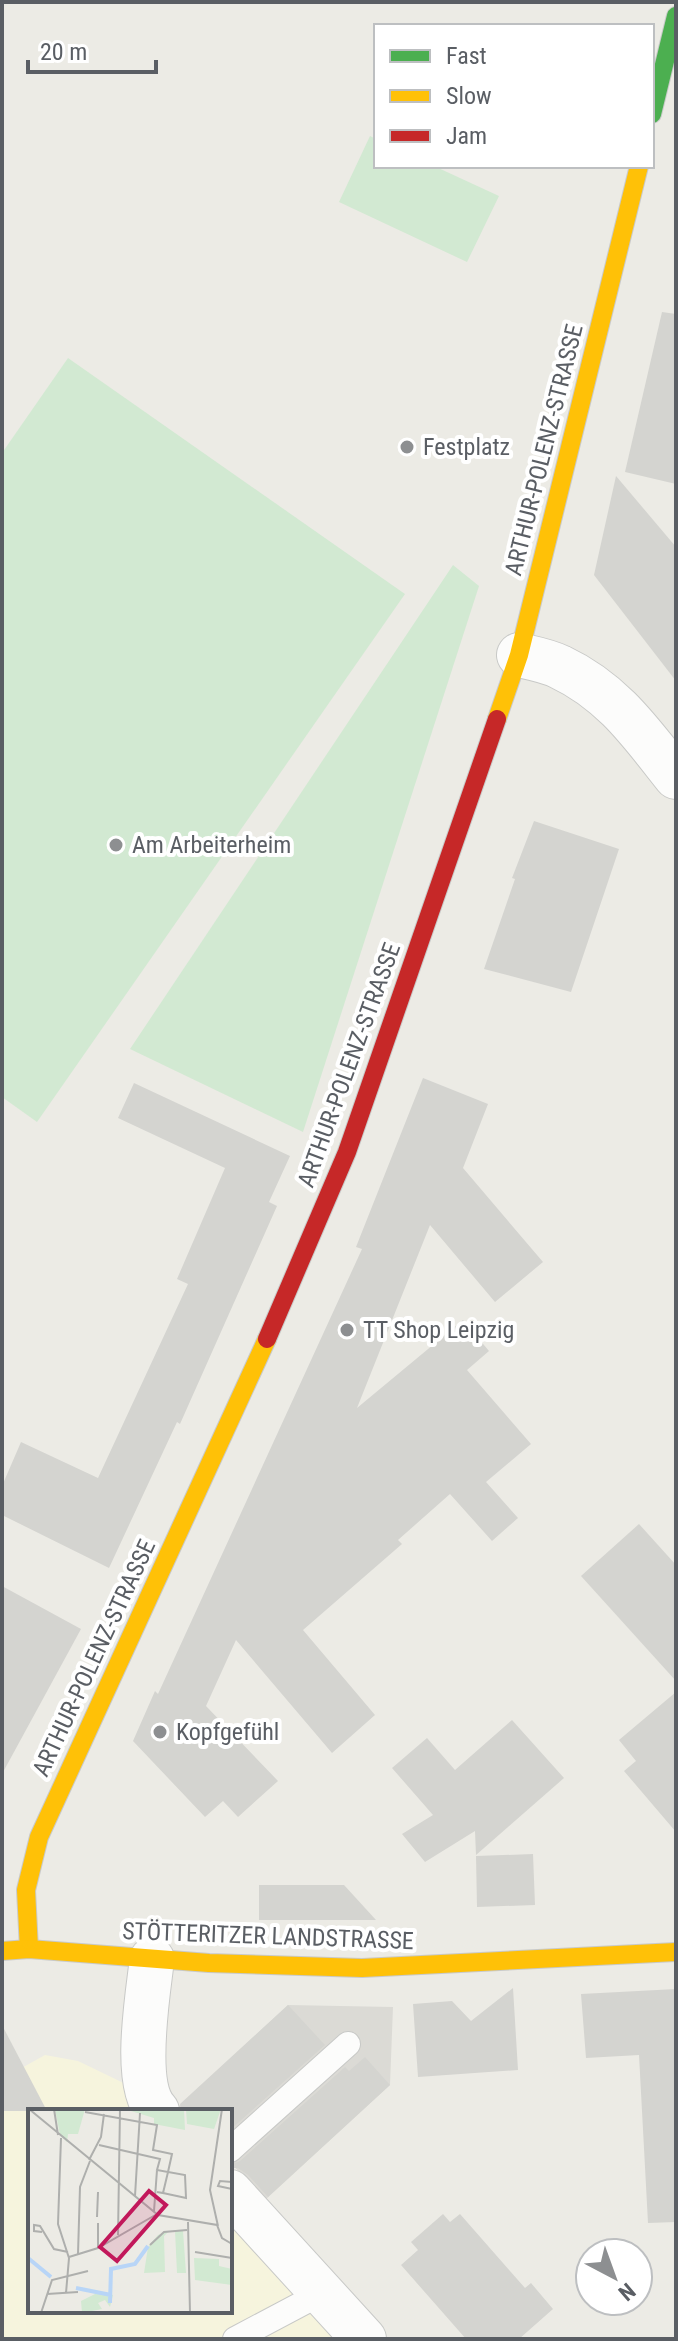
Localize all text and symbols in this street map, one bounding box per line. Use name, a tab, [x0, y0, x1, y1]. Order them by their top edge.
scale bar	[28, 24, 156, 74]
legend	[374, 24, 654, 168]
text: 20 m	[40, 38, 87, 66]
text: Fast	[446, 42, 487, 70]
text: Slow	[446, 82, 492, 110]
text: Jam	[446, 122, 487, 150]
street label: ARTHUR-POLENZ-STRASSE	[499, 321, 589, 579]
place label: Festplatz	[423, 433, 510, 461]
marker: Festplatz	[398, 438, 416, 456]
place label: Am Arbeiterheim	[132, 831, 291, 859]
marker: Am Arbeiterheim	[107, 836, 125, 854]
street label: ARTHUR-POLENZ-STRASSE	[292, 939, 406, 1191]
place label: TT Shop Leipzig	[363, 1316, 514, 1344]
marker: TT Shop Leipzig	[338, 1321, 356, 1339]
street label: ARTHUR-POLENZ-STRASSE	[27, 1535, 161, 1781]
place label: Kopfgefühl	[176, 1718, 279, 1746]
marker: Kopfgefühl	[151, 1723, 169, 1741]
street label: STÖTTERITZER LANDSTRASSE	[122, 1917, 414, 1955]
inset map	[28, 2109, 232, 2313]
north arrow	[574, 2237, 654, 2317]
text: N	[614, 2278, 640, 2306]

